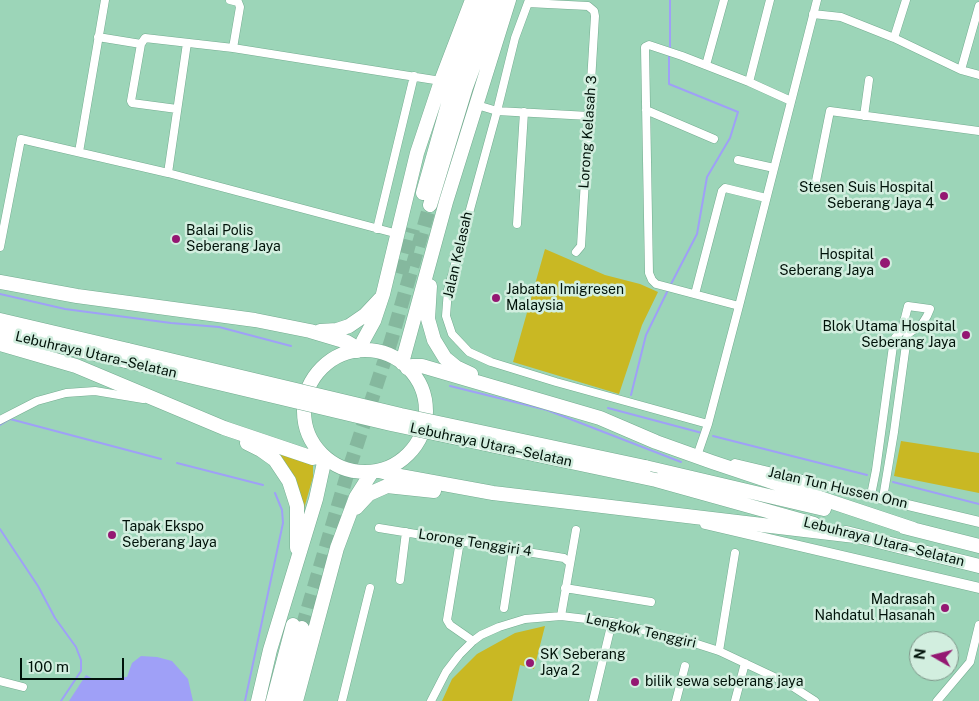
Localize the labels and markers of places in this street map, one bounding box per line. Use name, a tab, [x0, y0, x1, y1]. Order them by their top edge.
place label: Stesen Suis Hospital Seberang Jaya 4	[799, 180, 934, 212]
marker: Stesen Suis Hospital Seberang Jaya 4	[938, 190, 950, 202]
place label: Balai Polis Seberang Jaya	[186, 223, 281, 256]
marker: Balai Polis Seberang Jaya	[170, 233, 182, 245]
place label: Hospital Seberang Jaya	[779, 247, 874, 280]
marker: Hospital Seberang Jaya	[878, 256, 892, 270]
place label: Jabatan Imigresen Malaysia	[506, 282, 624, 314]
marker: Jabatan Imigresen Malaysia	[490, 292, 502, 304]
place label: Blok Utama Hospital Seberang Jaya	[822, 319, 956, 352]
marker: Blok Utama Hospital Seberang Jaya	[960, 329, 972, 341]
place label: Tapak Ekspo Seberang Jaya	[122, 519, 217, 552]
marker: Tapak Ekspo Seberang Jaya	[106, 529, 118, 541]
place label: Madrasah Nahdatul Hasanah	[815, 592, 935, 624]
marker: Madrasah Nahdatul Hasanah	[939, 602, 951, 614]
place label: SK Seberang Jaya 2	[540, 647, 626, 680]
marker: SK Seberang Jaya 2	[524, 657, 536, 669]
place label: bilik sewa seberang jaya	[645, 674, 803, 690]
marker: bilik sewa seberang jaya	[629, 676, 641, 688]

